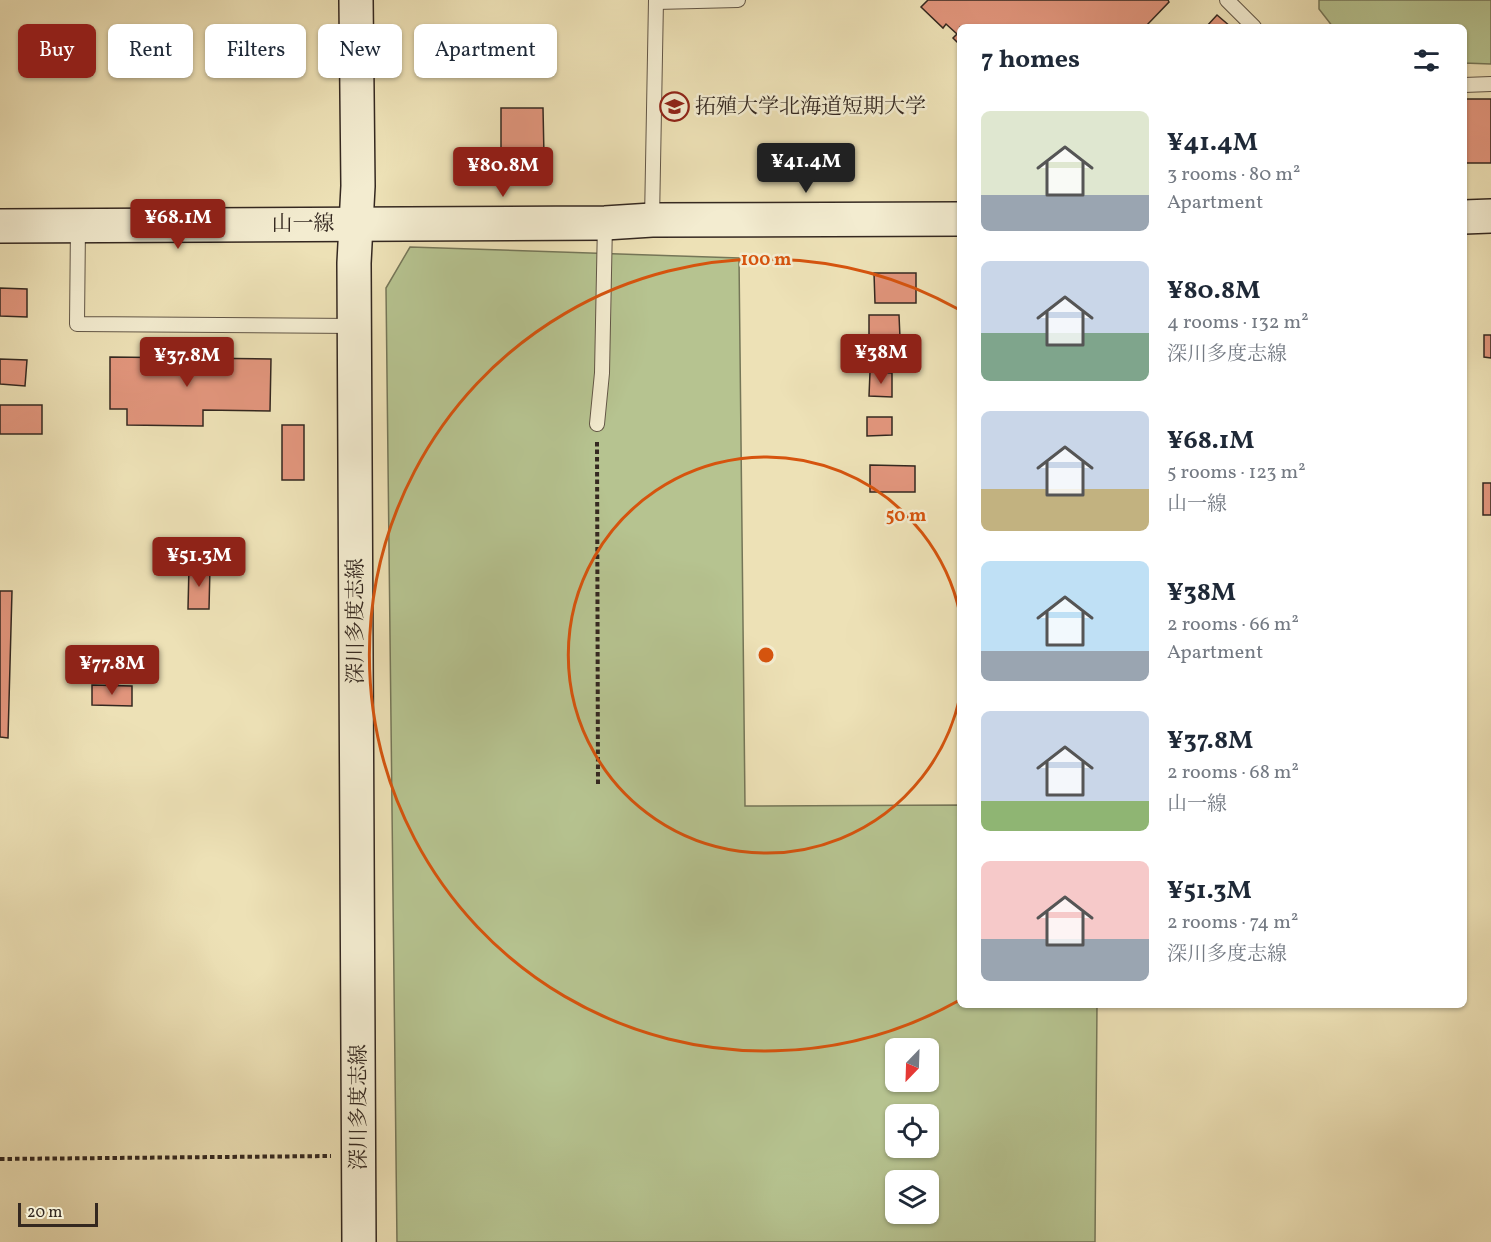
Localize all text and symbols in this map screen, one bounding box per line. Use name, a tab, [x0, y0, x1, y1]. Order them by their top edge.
chip: Buy	[18, 24, 96, 78]
chip: Rent	[108, 24, 193, 78]
chip: Filters	[205, 24, 306, 78]
chip: New	[318, 24, 402, 78]
chip: Apartment	[414, 24, 557, 78]
text: 7 homes	[981, 42, 1080, 78]
icon: filters	[1410, 44, 1443, 77]
school or university icon: 拓殖大学北海道短期大学	[658, 91, 690, 123]
place label: 拓殖大学北海道短期大学	[695, 93, 926, 122]
text: ¥41.4M	[1167, 125, 1258, 161]
icon: home	[1029, 135, 1101, 207]
pin: ¥41.4M	[757, 143, 855, 194]
pin: ¥80.8M	[454, 147, 552, 198]
text: ¥41.4M	[771, 148, 841, 176]
text: ¥80.8M	[467, 152, 539, 180]
text: 3 rooms · 80 m²	[1167, 161, 1300, 189]
text: Apartment	[1167, 189, 1263, 217]
pin: ¥68.1M	[129, 199, 227, 250]
text: ¥68.1M	[144, 204, 212, 232]
street label: 山一線	[272, 210, 335, 239]
text: 100 m	[741, 248, 791, 273]
text: ¥80.8M	[1167, 273, 1260, 309]
icon: home	[1029, 285, 1101, 357]
text: 4 rooms · 132 m²	[1167, 309, 1309, 337]
pin: ¥38M	[845, 334, 917, 385]
pin: ¥37.8M	[138, 337, 236, 388]
text: ¥38M	[854, 339, 908, 367]
text: 深川多度志線	[1167, 341, 1287, 369]
text: ¥37.8M	[154, 342, 220, 370]
text: ¥68.1M	[1167, 423, 1254, 459]
icon: home	[1029, 435, 1101, 507]
text: 5 rooms · 123 m²	[1167, 459, 1306, 487]
text: 山一線	[1167, 491, 1227, 519]
text: 50 m	[886, 504, 926, 529]
pin: ¥51.3M	[150, 537, 248, 588]
text: ¥51.3M	[166, 542, 232, 570]
street label: 深川多度志線	[342, 558, 371, 684]
text: ¥38M	[1167, 575, 1236, 611]
icon: home	[1029, 585, 1101, 657]
text: 2 rooms · 66 m²	[1167, 611, 1299, 639]
text: Apartment	[1167, 639, 1263, 667]
pin: ¥77.8M	[63, 645, 161, 696]
centre of rings	[756, 645, 776, 665]
text: ¥77.8M	[79, 650, 145, 678]
text: ¥37.8M	[1167, 723, 1253, 759]
icon: home	[1029, 735, 1101, 807]
text: 2 rooms · 68 m²	[1167, 759, 1299, 787]
text: 山一線	[1167, 791, 1227, 819]
text: ¥51.3M	[1167, 873, 1252, 909]
icon: home	[1029, 885, 1101, 957]
text: 2 rooms · 74 m²	[1167, 909, 1298, 937]
text: 深川多度志線	[1167, 941, 1287, 969]
north arrow	[885, 1038, 939, 1092]
map controls	[885, 1038, 939, 1224]
street label: 深川多度志線	[345, 1044, 374, 1170]
button: locate	[885, 1104, 939, 1158]
button: layers	[885, 1170, 939, 1224]
scale bar	[18, 1200, 98, 1228]
text: 20 m	[27, 1202, 62, 1224]

